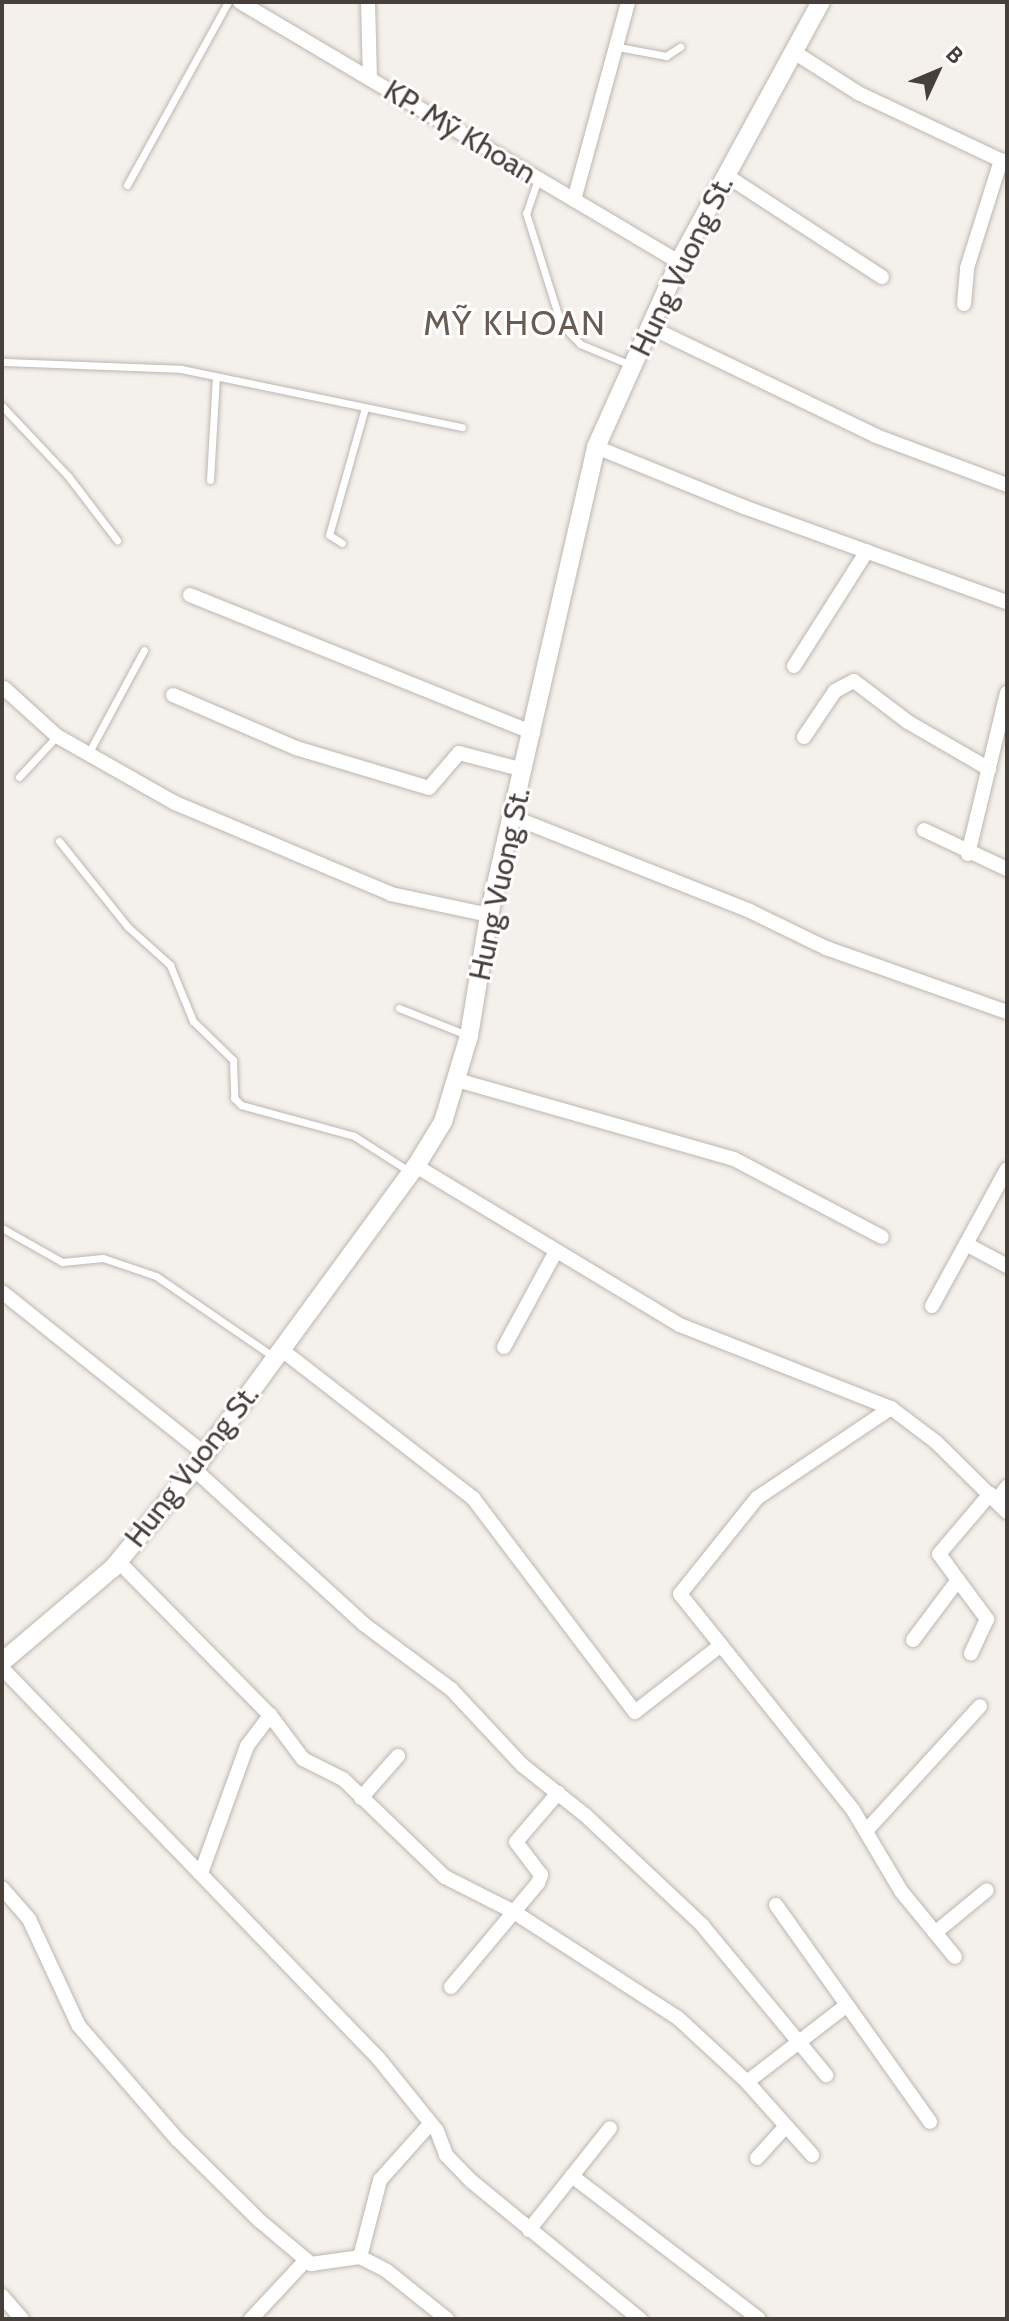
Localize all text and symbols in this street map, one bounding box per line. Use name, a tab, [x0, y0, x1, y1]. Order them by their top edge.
north arrow	[897, 32, 977, 112]
text: B	[940, 41, 969, 69]
street label: KP. Mỹ Khoan	[377, 72, 543, 192]
street label: Hung Vuong St.	[623, 170, 741, 362]
district label: MỸ KHOAN	[423, 304, 607, 344]
street label: Hung Vuong St.	[462, 784, 538, 984]
street label: Hung Vuong St.	[117, 1378, 267, 1554]

